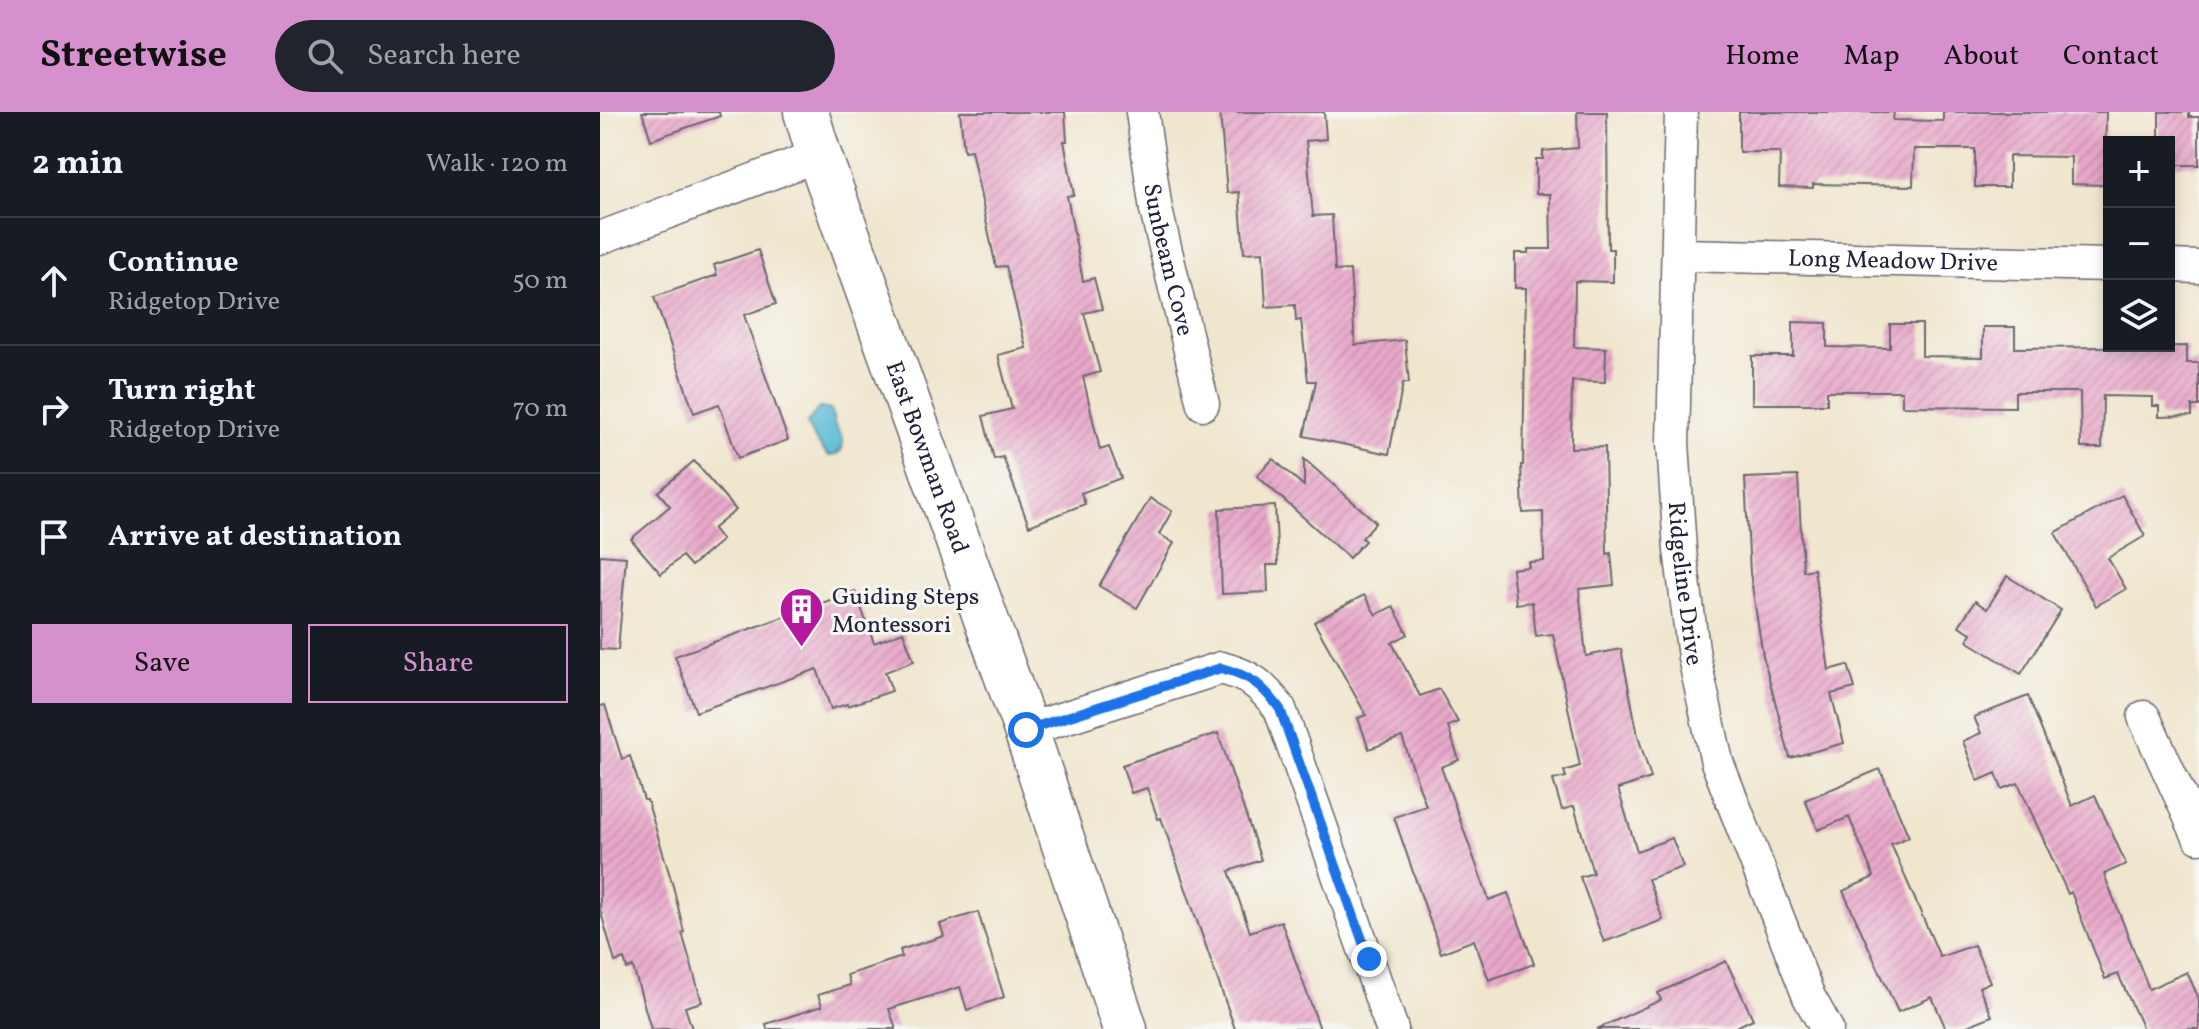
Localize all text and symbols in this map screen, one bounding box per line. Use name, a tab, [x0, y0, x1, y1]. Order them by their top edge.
search box	[275, 20, 835, 92]
text: Streetwise	[40, 30, 227, 83]
icon: search	[303, 34, 347, 78]
text: Search here	[367, 35, 521, 77]
text: Home	[1725, 37, 1799, 76]
text: Map	[1843, 37, 1899, 76]
text: About	[1943, 37, 2019, 76]
text: Contact	[2063, 37, 2159, 76]
map controls	[2103, 136, 2175, 352]
button: +	[2103, 136, 2175, 208]
text: 2 min	[32, 141, 124, 188]
text: Walk · 120 m	[426, 146, 568, 182]
street label: Sunbeam Cove	[1133, 181, 1201, 340]
button: −	[2103, 208, 2175, 280]
text: Continue	[108, 242, 239, 284]
street label: Long Meadow Drive	[1787, 243, 1998, 281]
icon: ahead	[32, 259, 76, 303]
text: 50 m	[512, 263, 568, 299]
button: layers	[2103, 280, 2175, 352]
text: Ridgetop Drive	[108, 284, 280, 320]
street label: East Bowman Road	[876, 357, 976, 559]
text: Turn right	[108, 370, 256, 412]
icon: right	[32, 387, 76, 431]
text: 70 m	[513, 391, 568, 427]
text: Ridgetop Drive	[108, 412, 280, 448]
street label: Ridgeline Drive	[1658, 501, 1710, 669]
icon: arrive	[32, 515, 76, 559]
text: Arrive at destination	[108, 516, 402, 558]
place label: Guiding Steps Montessori	[832, 581, 979, 643]
building icon: Guiding Steps Montessori	[777, 586, 825, 649]
button: Save	[32, 624, 292, 703]
button: Share	[308, 624, 568, 703]
route start	[1008, 712, 1044, 748]
route end	[1351, 941, 1387, 977]

